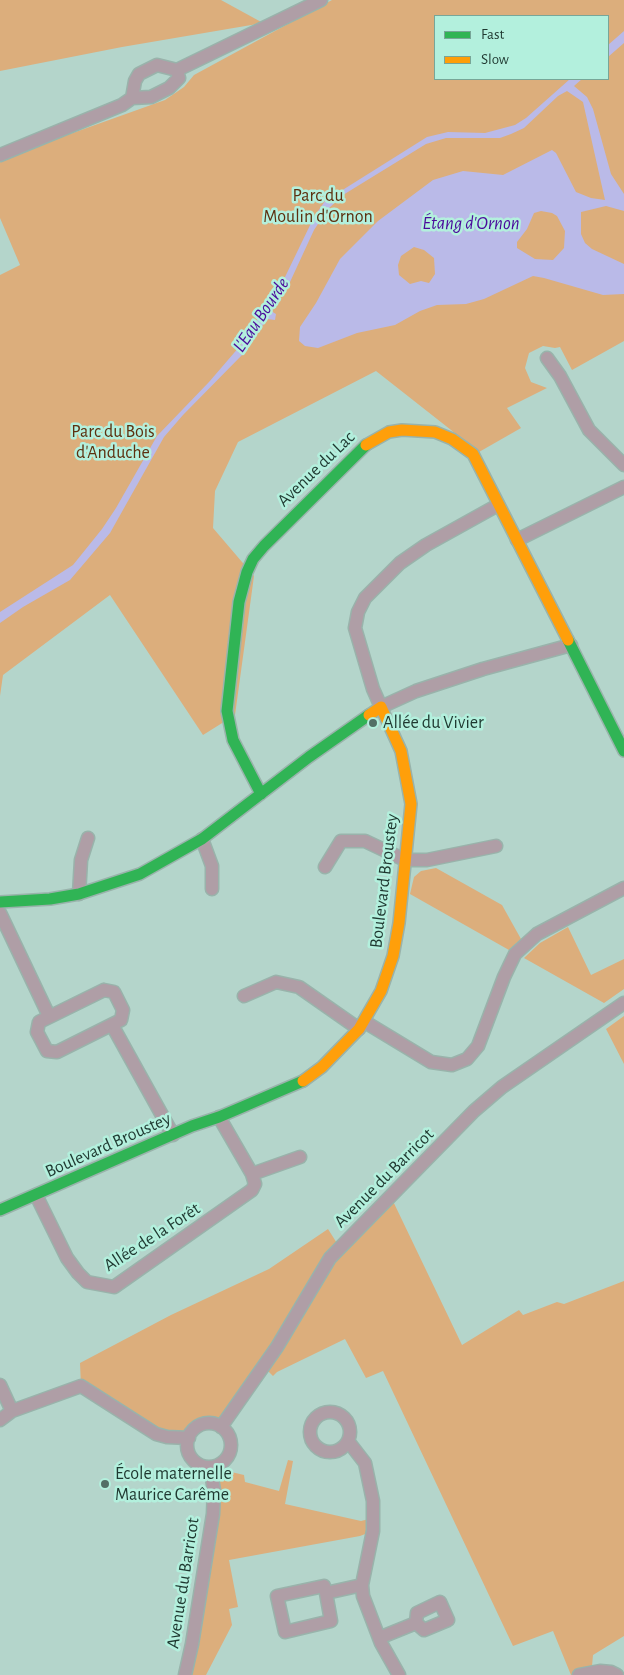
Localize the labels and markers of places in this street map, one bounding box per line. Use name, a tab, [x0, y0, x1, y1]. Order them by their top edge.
place label: Allée du Vivier	[383, 712, 484, 734]
marker: Allée du Vivier	[367, 717, 379, 729]
place label: École maternelle Maurice Carême	[115, 1463, 232, 1506]
marker: École maternelle Maurice Carême	[99, 1478, 111, 1490]

